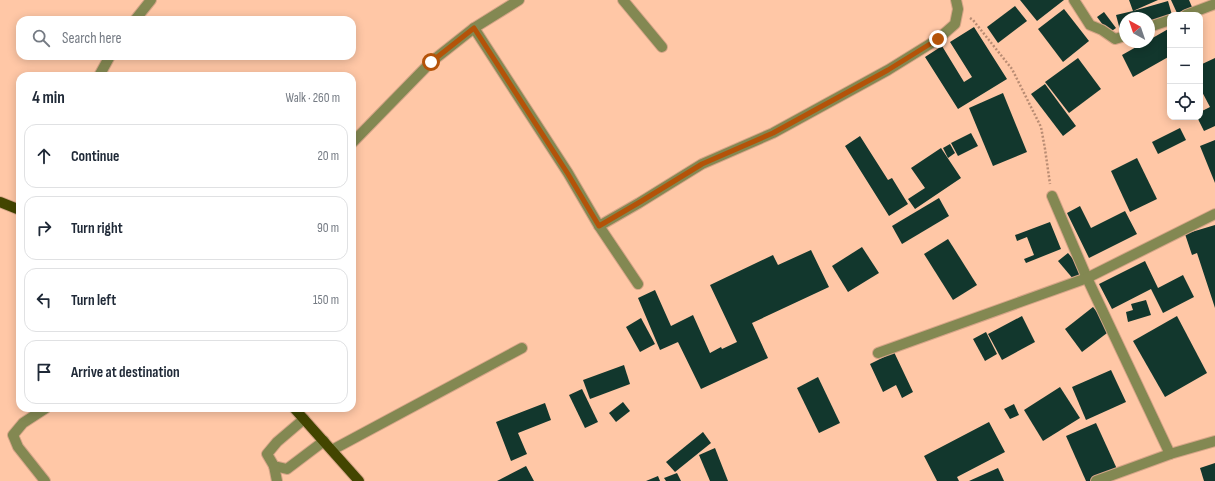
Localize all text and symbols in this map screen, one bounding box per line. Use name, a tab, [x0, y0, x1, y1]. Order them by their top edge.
north arrow	[1119, 12, 1155, 48]
map controls	[1167, 12, 1203, 120]
button: +	[1167, 12, 1203, 48]
search box	[16, 16, 356, 60]
icon: search	[30, 27, 52, 49]
text: Search here	[62, 29, 122, 48]
route end	[929, 30, 947, 48]
button: −	[1167, 48, 1203, 84]
route start	[422, 53, 440, 71]
button: locate	[1167, 84, 1203, 120]
text: 4 min	[32, 88, 65, 108]
text: Walk · 260 m	[286, 90, 340, 106]
icon: ahead	[33, 145, 55, 167]
text: Continue	[71, 147, 120, 166]
text: 20 m	[317, 148, 339, 164]
icon: right	[33, 217, 55, 239]
text: Turn right	[71, 219, 123, 238]
text: 90 m	[317, 220, 339, 236]
icon: left	[33, 289, 55, 311]
text: Turn left	[71, 291, 116, 310]
text: 150 m	[313, 292, 339, 308]
icon: arrive	[33, 361, 55, 383]
text: Arrive at destination	[71, 363, 180, 382]

